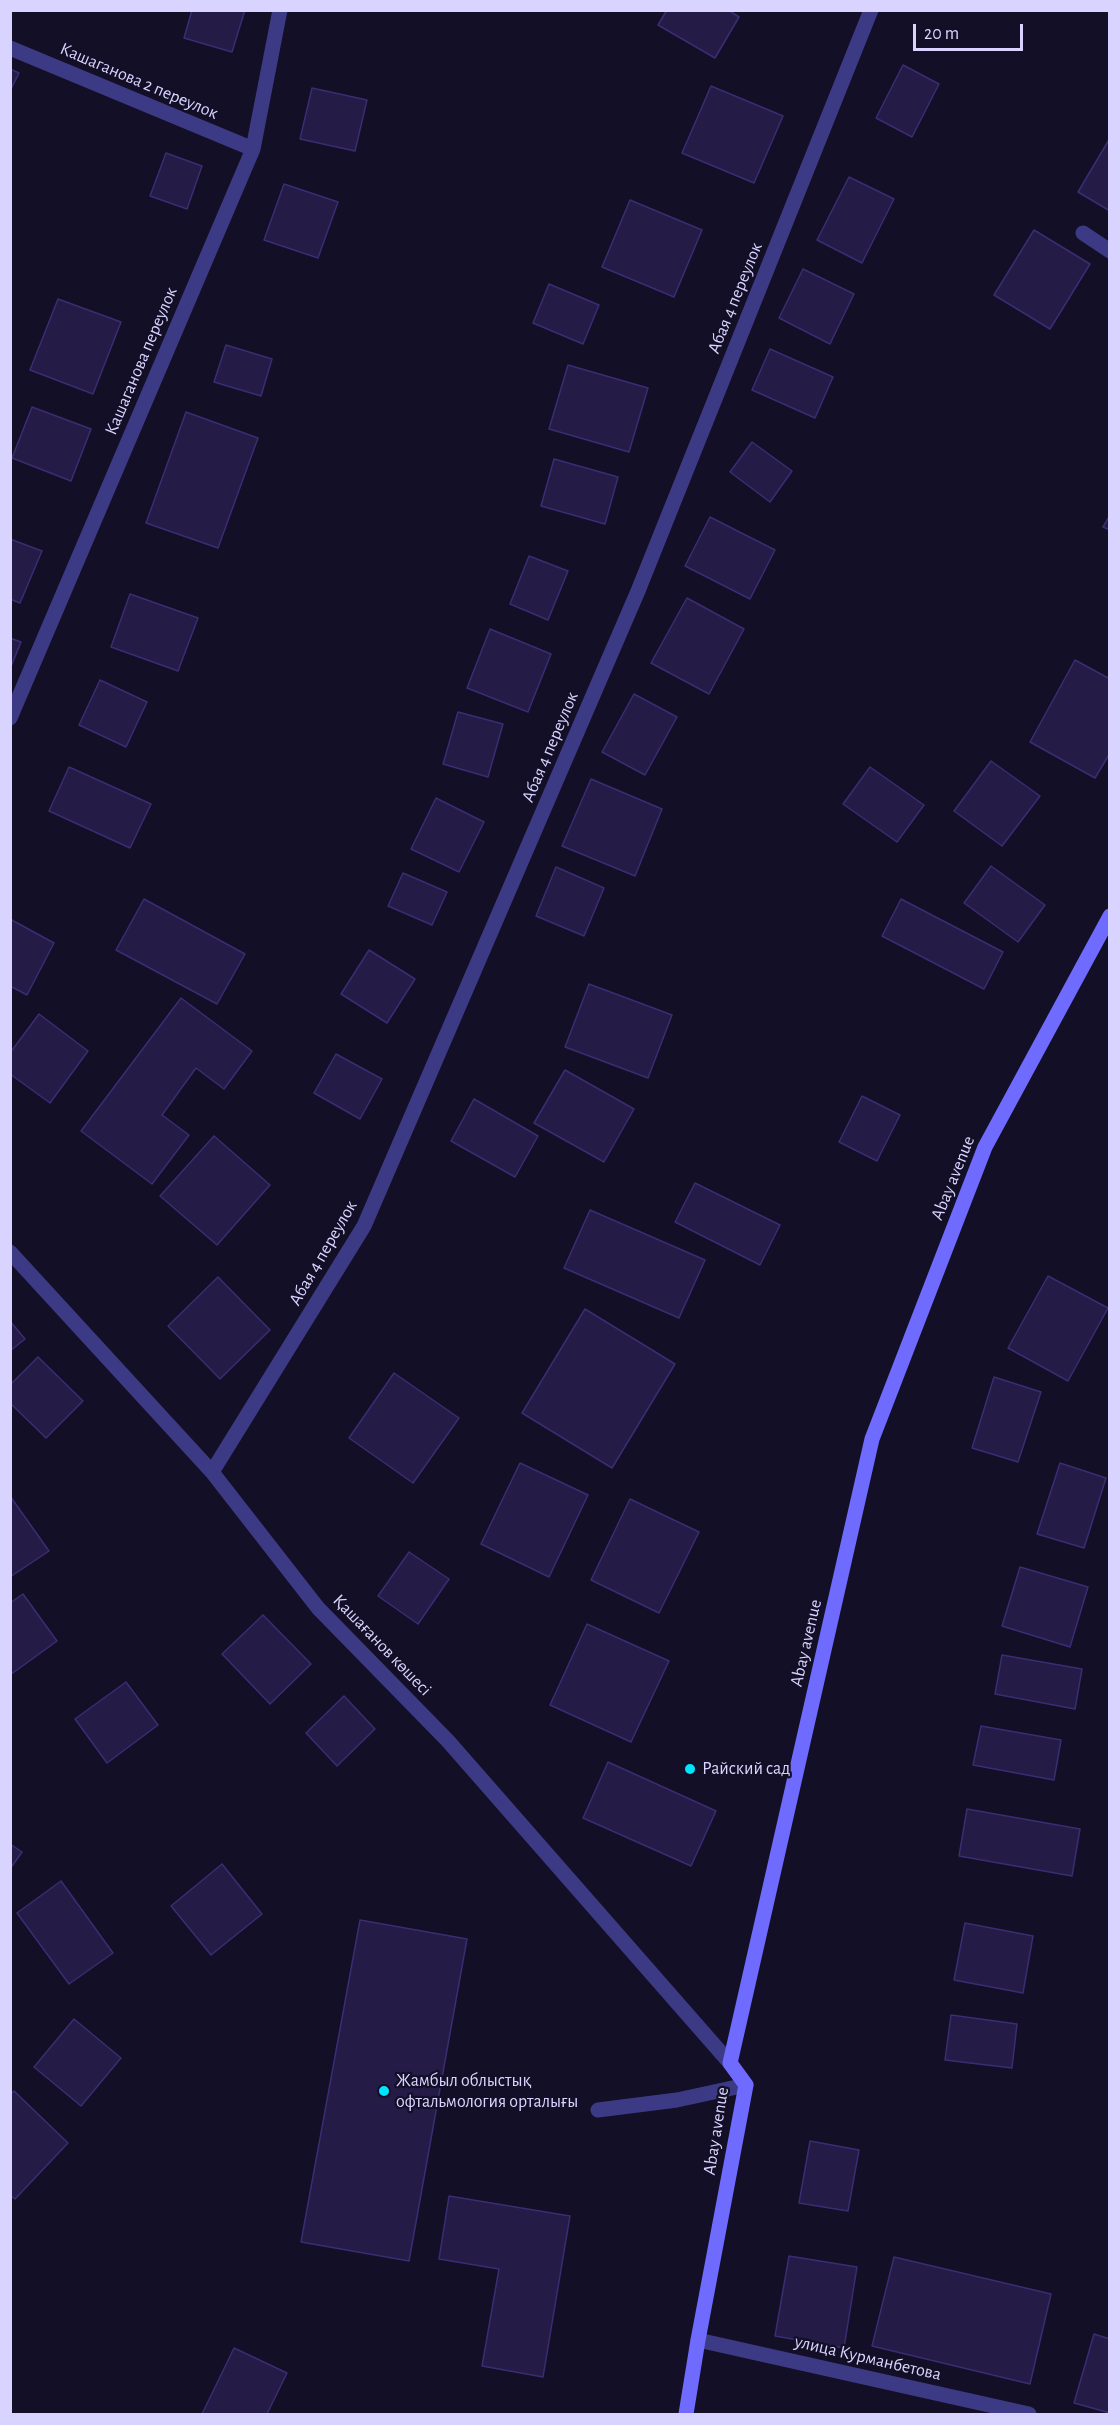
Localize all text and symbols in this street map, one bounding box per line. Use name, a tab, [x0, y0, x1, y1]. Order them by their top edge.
scale bar	[916, 12, 1026, 50]
text: 20 m	[924, 25, 959, 43]
street label: Кашаганова 2 переулок	[57, 38, 221, 124]
street label: Абая 4 переулок	[703, 239, 767, 357]
street label: Кашаганова переулок	[100, 284, 182, 438]
street label: Абая 4 переулок	[517, 689, 583, 805]
street label: Abay avenue	[926, 1133, 980, 1223]
street label: Абая 4 переулок	[284, 1197, 362, 1309]
street label: Қашағанов көшесі	[328, 1590, 436, 1700]
street label: Abay avenue	[785, 1597, 827, 1689]
place label: Райский сад	[702, 1758, 790, 1780]
marker: Райский сад	[683, 1762, 697, 1776]
place label: Жамбыл облыстық офтальмология орталығы	[396, 2070, 578, 2112]
marker: Жамбыл облыстық офтальмология орталығы	[377, 2084, 391, 2098]
street label: Abay avenue	[698, 2085, 734, 2177]
street label: улица Курманбетова	[793, 2331, 943, 2385]

